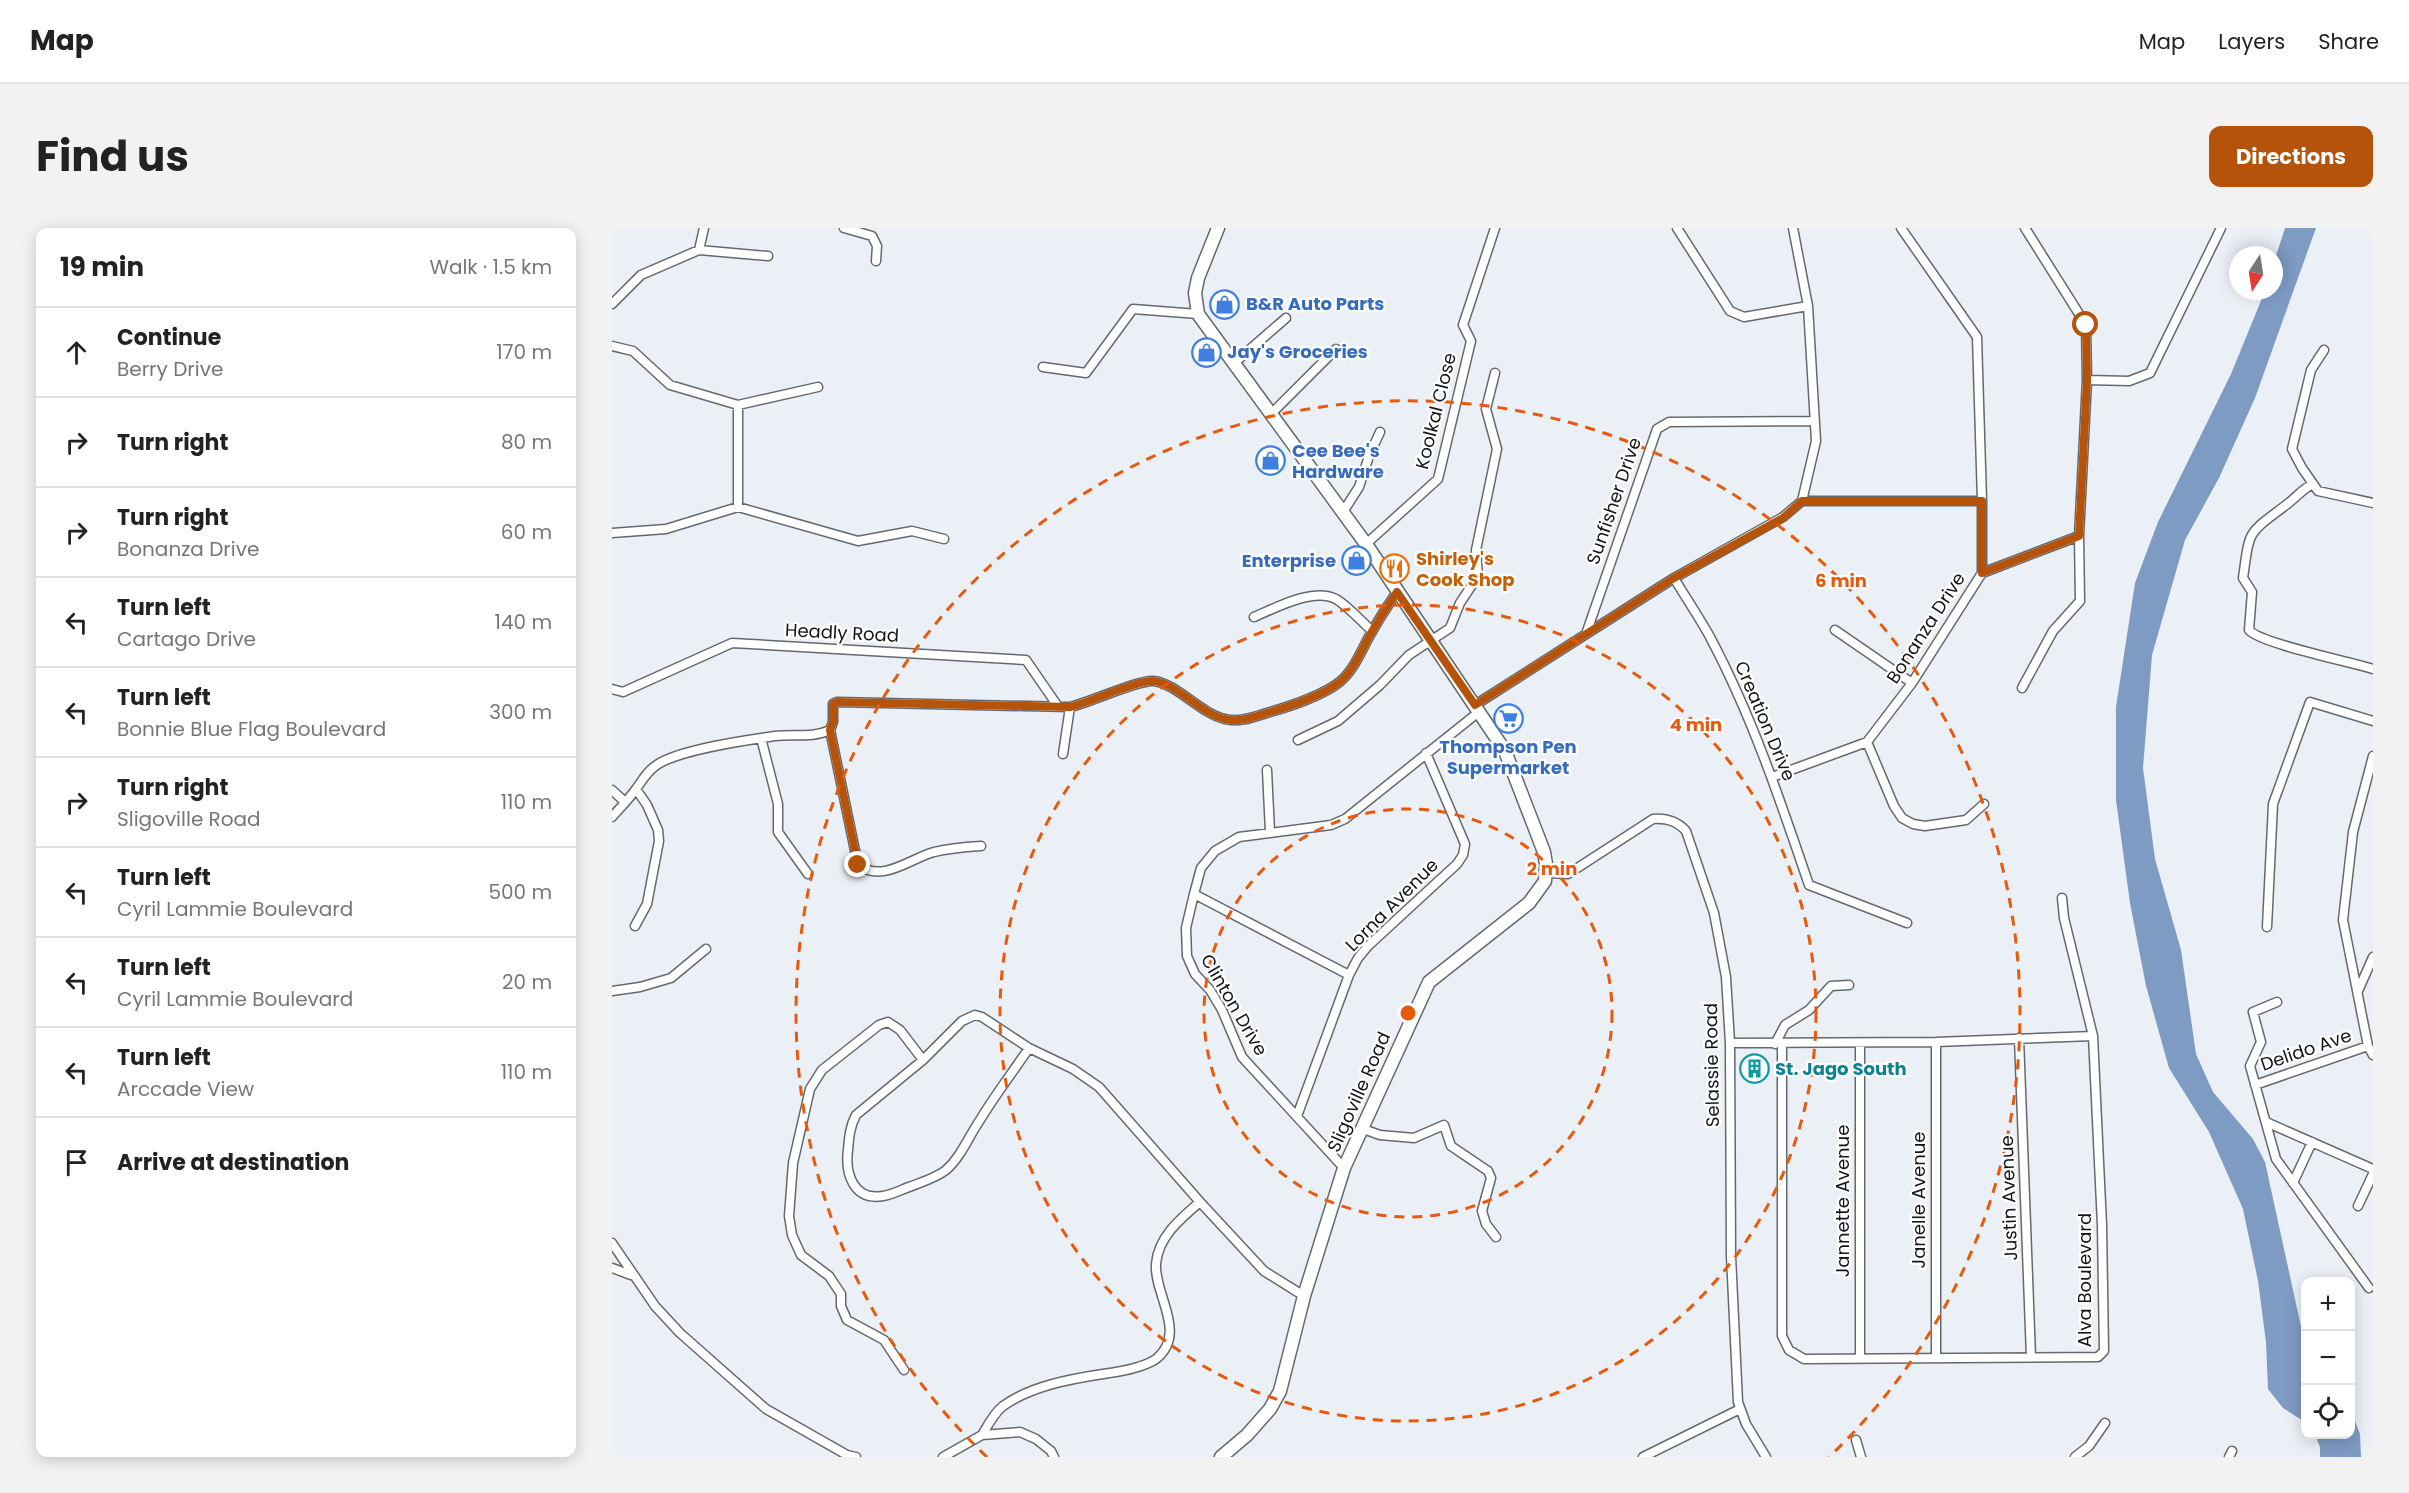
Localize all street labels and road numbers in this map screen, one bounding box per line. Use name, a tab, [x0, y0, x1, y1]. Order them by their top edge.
street label: Koolkal Close	[1409, 350, 1462, 472]
street label: Sunfisher Drive	[1580, 434, 1647, 568]
street label: Bonanza Drive	[1880, 567, 1971, 688]
street label: Headly Road	[784, 617, 900, 648]
street label: Creation Drive	[1729, 657, 1802, 785]
street label: Lorna Avenue	[1340, 853, 1444, 957]
street label: Clinton Drive	[1195, 949, 1274, 1060]
street label: Selassie Road	[1698, 1003, 1725, 1127]
street label: Delido Ave	[2257, 1022, 2355, 1077]
street label: Sligoville Road	[1321, 1028, 1396, 1156]
street label: Jannette Avenue	[1830, 1125, 1855, 1277]
street label: Janelle Avenue	[1906, 1132, 1931, 1268]
street label: Justin Avenue	[1994, 1135, 2023, 1261]
street label: Alva Boulevard	[2072, 1213, 2097, 1347]

